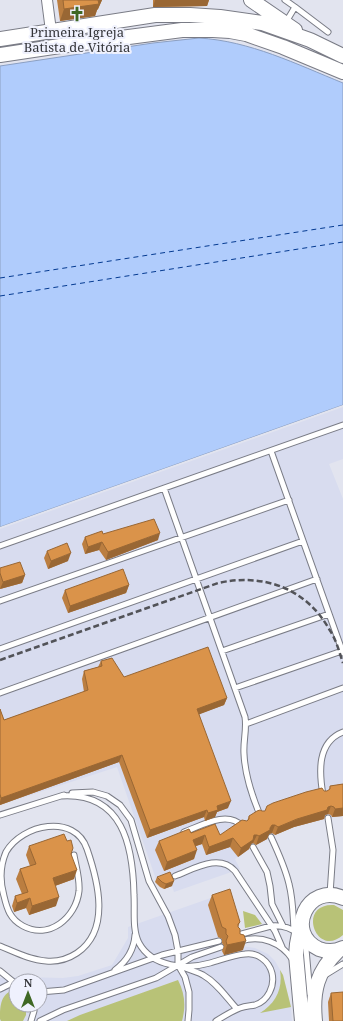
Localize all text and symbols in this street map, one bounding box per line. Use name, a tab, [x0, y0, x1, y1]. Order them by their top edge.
church icon: Primeira Igreja Batista de Vitória	[68, 5, 86, 23]
place label: Primeira Igreja Batista de Vitória	[24, 23, 130, 56]
north arrow	[8, 973, 48, 1013]
text: N	[24, 975, 33, 990]

